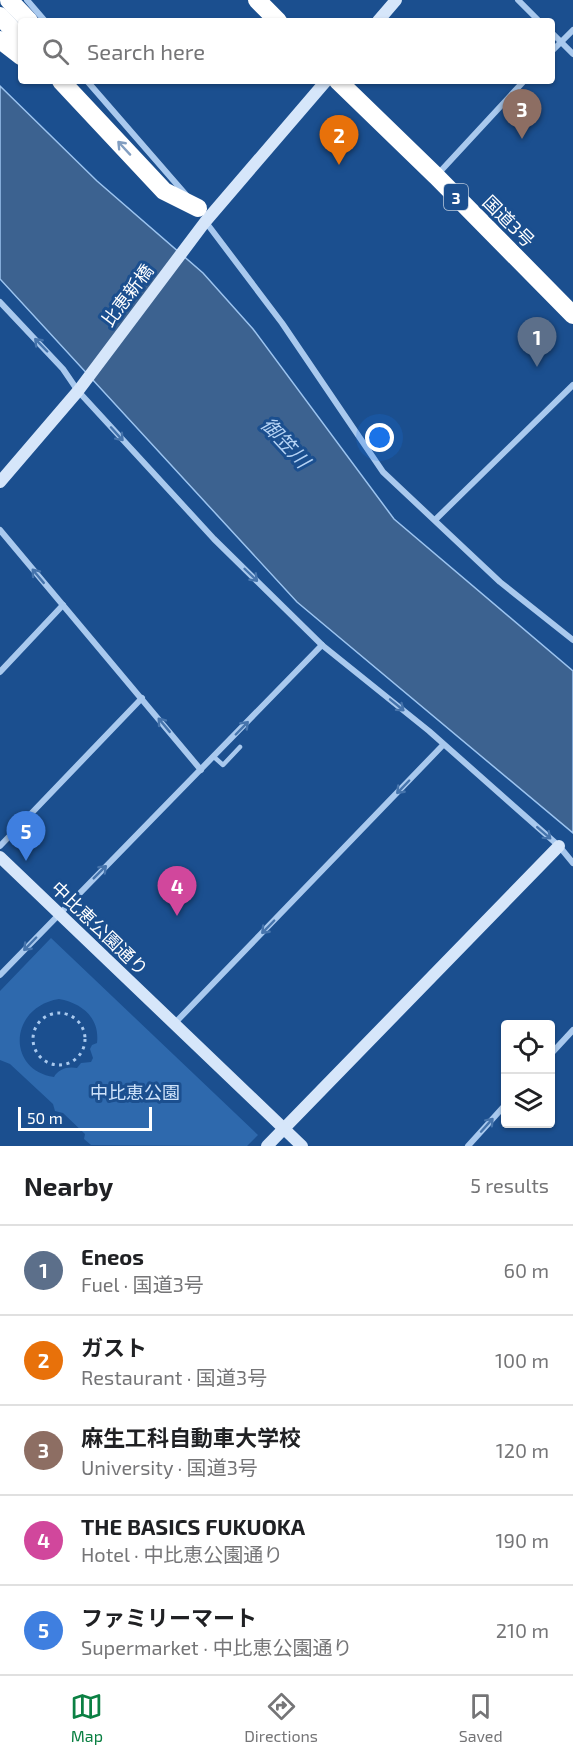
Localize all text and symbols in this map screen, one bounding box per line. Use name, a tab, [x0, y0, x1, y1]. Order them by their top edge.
search box	[18, 18, 555, 84]
icon: search	[39, 35, 72, 68]
text: Search here	[87, 38, 205, 64]
pin: 3	[502, 90, 542, 139]
pin: 2	[320, 116, 358, 165]
one-way arrow	[117, 141, 131, 156]
road number: 3	[444, 184, 468, 210]
street label: 国道3号	[479, 191, 539, 251]
street label: 比恵新橋	[97, 260, 157, 330]
pin: 1	[518, 318, 556, 367]
one-way arrow	[34, 338, 48, 353]
water label: 御笠川	[257, 412, 317, 474]
your location	[365, 423, 394, 452]
one-way arrow	[110, 426, 125, 441]
one-way arrow	[32, 568, 45, 584]
one-way arrow	[244, 568, 259, 583]
one-way arrow	[389, 698, 404, 712]
one-way arrow	[157, 718, 171, 733]
one-way arrow	[234, 721, 248, 736]
one-way arrow	[395, 779, 410, 794]
pin: 5	[6, 812, 46, 861]
one-way arrow	[536, 826, 551, 840]
one-way arrow	[93, 865, 108, 880]
pin: 4	[158, 866, 196, 916]
street label: 中比恵公園通り	[47, 876, 153, 980]
one-way arrow	[260, 920, 275, 935]
one-way arrow	[22, 937, 37, 952]
map controls	[501, 1020, 555, 1128]
button: locate	[501, 1020, 555, 1074]
button: layers	[501, 1074, 555, 1128]
park label: 中比恵公園	[90, 1081, 180, 1103]
scale bar	[18, 1104, 152, 1132]
text: 50 m	[27, 1108, 63, 1127]
one-way arrow	[479, 1118, 493, 1133]
text: Nearby	[24, 1170, 113, 1201]
text: 5 results	[470, 1173, 549, 1197]
text: Eneos	[81, 1243, 144, 1269]
text: 1	[39, 1258, 48, 1282]
text: 60 m	[504, 1258, 549, 1282]
text: Fuel · 国道3号	[81, 1272, 204, 1296]
text: ガスト	[81, 1334, 147, 1360]
text: 2	[38, 1348, 49, 1372]
text: 100 m	[495, 1348, 549, 1372]
text: Restaurant · 国道3号	[81, 1365, 267, 1389]
text: 麻生工科自動車大学校	[81, 1424, 301, 1450]
text: 3	[38, 1438, 49, 1462]
text: 120 m	[496, 1438, 549, 1462]
text: University · 国道3号	[81, 1455, 258, 1479]
text: THE BASICS FUKUOKA	[81, 1513, 305, 1539]
text: 4	[37, 1528, 50, 1552]
text: 190 m	[496, 1528, 549, 1552]
text: Hotel · 中比恵公園通り	[81, 1542, 283, 1566]
text: ファミリーマート	[81, 1604, 257, 1630]
text: 5	[38, 1618, 49, 1642]
text: 210 m	[496, 1618, 549, 1642]
text: Supermarket · 中比恵公園通り	[81, 1635, 352, 1659]
tab: Map	[70, 1690, 103, 1745]
tab: Directions	[244, 1690, 318, 1745]
tab: Saved	[459, 1690, 503, 1745]

